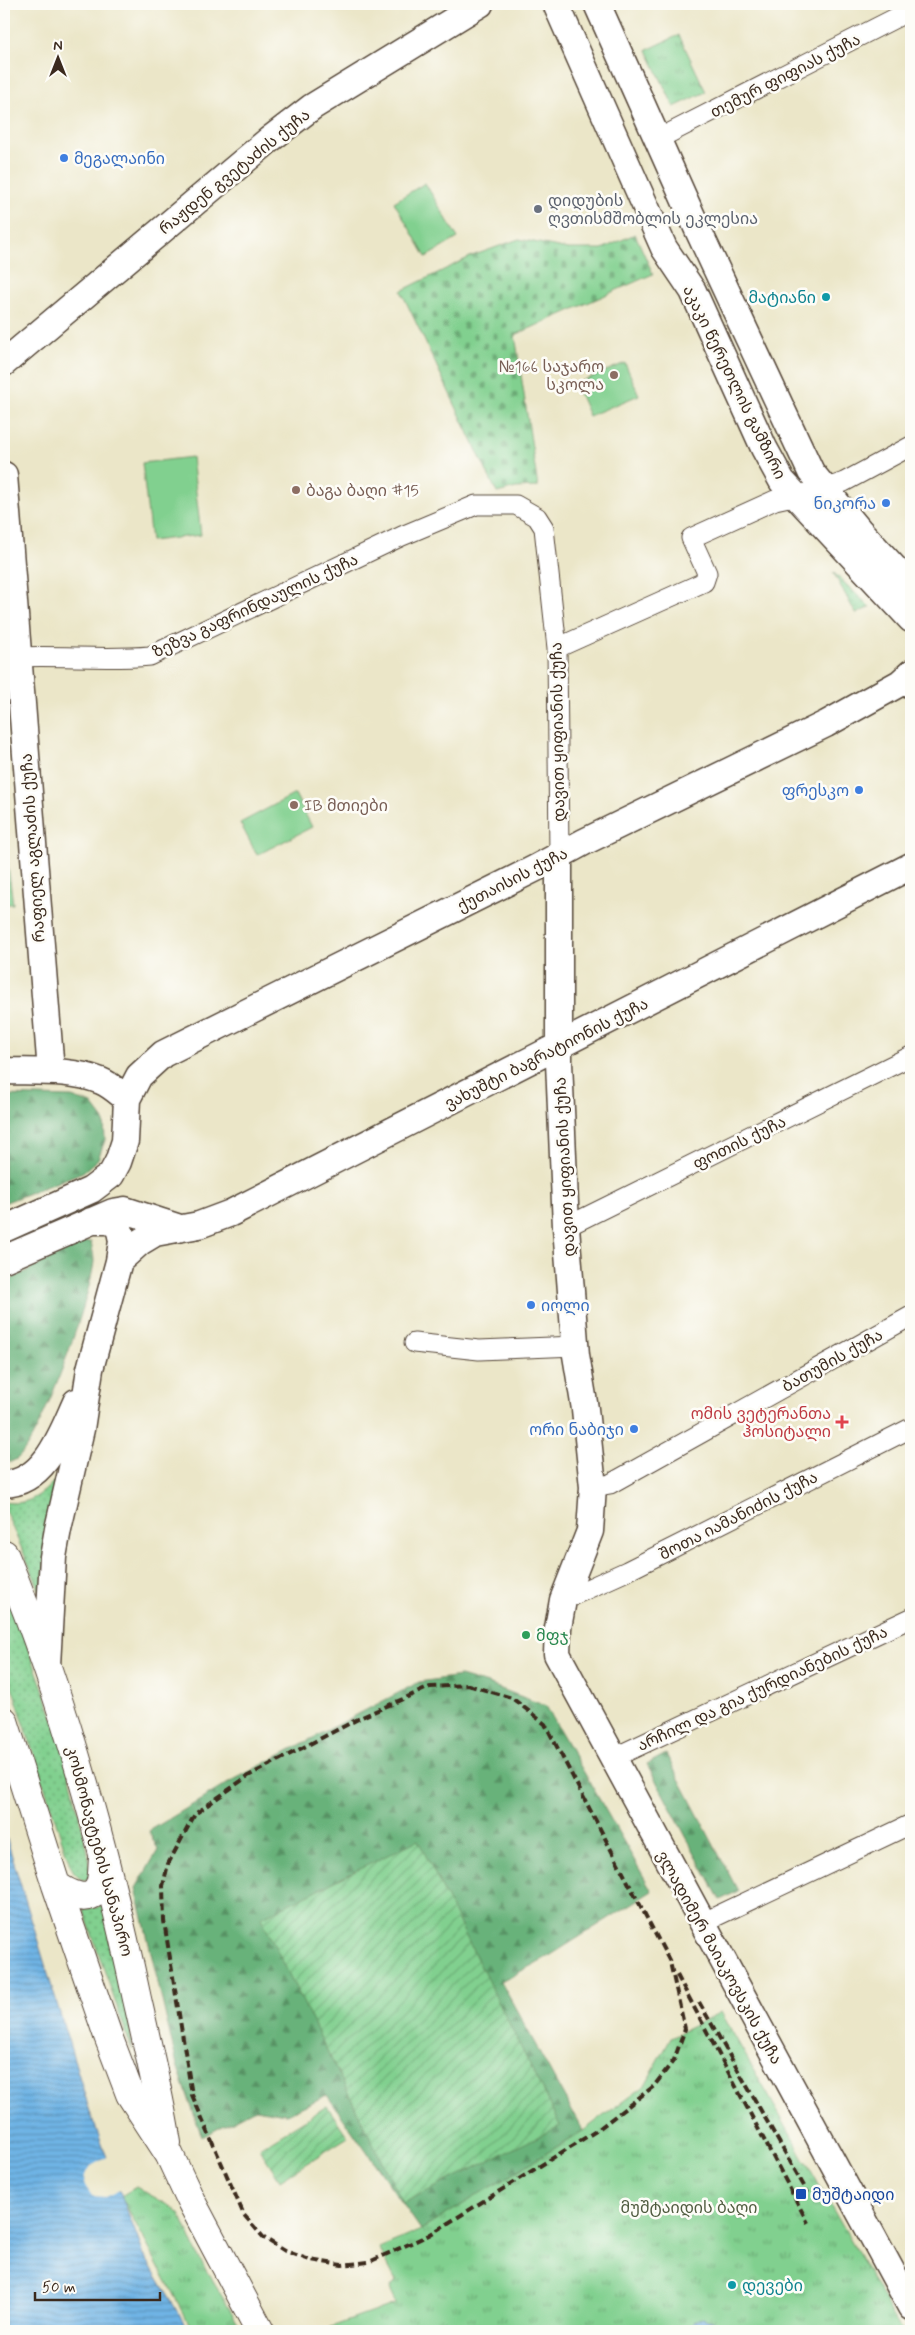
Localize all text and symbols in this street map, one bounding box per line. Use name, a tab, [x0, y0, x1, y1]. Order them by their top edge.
street label: თემურ ფიფიას ქუჩა	[707, 29, 864, 123]
north arrow	[32, 32, 82, 82]
text: N	[53, 37, 63, 55]
street label: რაჟდენ გვეტაძის ქუჩა	[155, 105, 315, 240]
place label: მეგალაინი	[74, 149, 165, 170]
marker: მეგალაინი	[58, 152, 70, 164]
place label: დიდუბის ღვთისმშობლის ეკლესია	[548, 191, 758, 230]
marker: დიდუბის ღვთისმშობლის ეკლესია	[532, 203, 544, 215]
street label: აკაკი წერეთლის გამზირი	[677, 282, 790, 483]
place label: მატიანი	[748, 288, 816, 309]
marker: მატიანი	[820, 291, 832, 303]
place label: №166 საჯარო სკოლა	[498, 357, 604, 396]
marker: №166 საჯარო სკოლა	[608, 369, 620, 381]
place label: ბაგა ბაღი #15	[306, 481, 419, 502]
marker: ბაგა ბაღი #15	[290, 484, 302, 496]
place label: ნიკორა	[814, 494, 876, 515]
marker: ნიკორა	[880, 497, 892, 509]
street label: ზეზვა გაფრინდაულის ქუჩა	[149, 549, 362, 663]
street label: დავით ყიფიანის ქუჩა	[546, 642, 571, 822]
street label: რაფიელ აგლაძის ქუჩა	[16, 753, 51, 943]
place label: ფრესკო	[782, 781, 849, 802]
marker: ფრესკო	[853, 784, 865, 796]
place label: IB მთიები	[304, 796, 388, 817]
marker: IB მთიები	[288, 799, 300, 811]
street label: ქუთაისის ქუჩა	[454, 843, 572, 917]
street label: ვახუშტი ბაგრატიონის ქუჩა	[441, 994, 652, 1115]
street label: დავით ყიფიანის ქუჩა	[550, 1077, 581, 1257]
street label: ფოთის ქუჩა	[690, 1112, 790, 1175]
place label: იოლი	[541, 1296, 590, 1317]
marker: იოლი	[525, 1299, 537, 1311]
street label: ბათუმის ქუჩა	[779, 1325, 887, 1398]
place label: ომის ვეტერანთა ჰოსიტალი	[691, 1404, 831, 1443]
marker: ომის ვეტერანთა ჰოსიტალი	[835, 1415, 849, 1429]
place label: ორი ნაბიჯი	[529, 1420, 624, 1441]
marker: ორი ნაბიჯი	[628, 1423, 640, 1435]
street label: შოთა იამანიძის ქუჩა	[656, 1467, 822, 1565]
street label: არჩილ და გია ქურდიანების ქუჩა	[634, 1622, 891, 1757]
place label: მფჯ	[536, 1626, 569, 1647]
marker: მფჯ	[520, 1629, 532, 1641]
street label: კოსმონავტების სანაპირო	[60, 1744, 137, 1959]
street label: ვლადიმერ მაიაკოვსკის ქუჩა	[651, 1847, 786, 2068]
place label: მუშტაიდი	[812, 2185, 894, 2206]
marker: მუშტაიდი	[794, 2187, 808, 2201]
park label: მუშტაიდის ბაღი	[621, 2198, 757, 2219]
scale bar	[35, 2270, 160, 2302]
place label: დევები	[742, 2276, 803, 2297]
text: 50 m	[42, 2278, 76, 2298]
marker: დევები	[726, 2279, 738, 2291]

